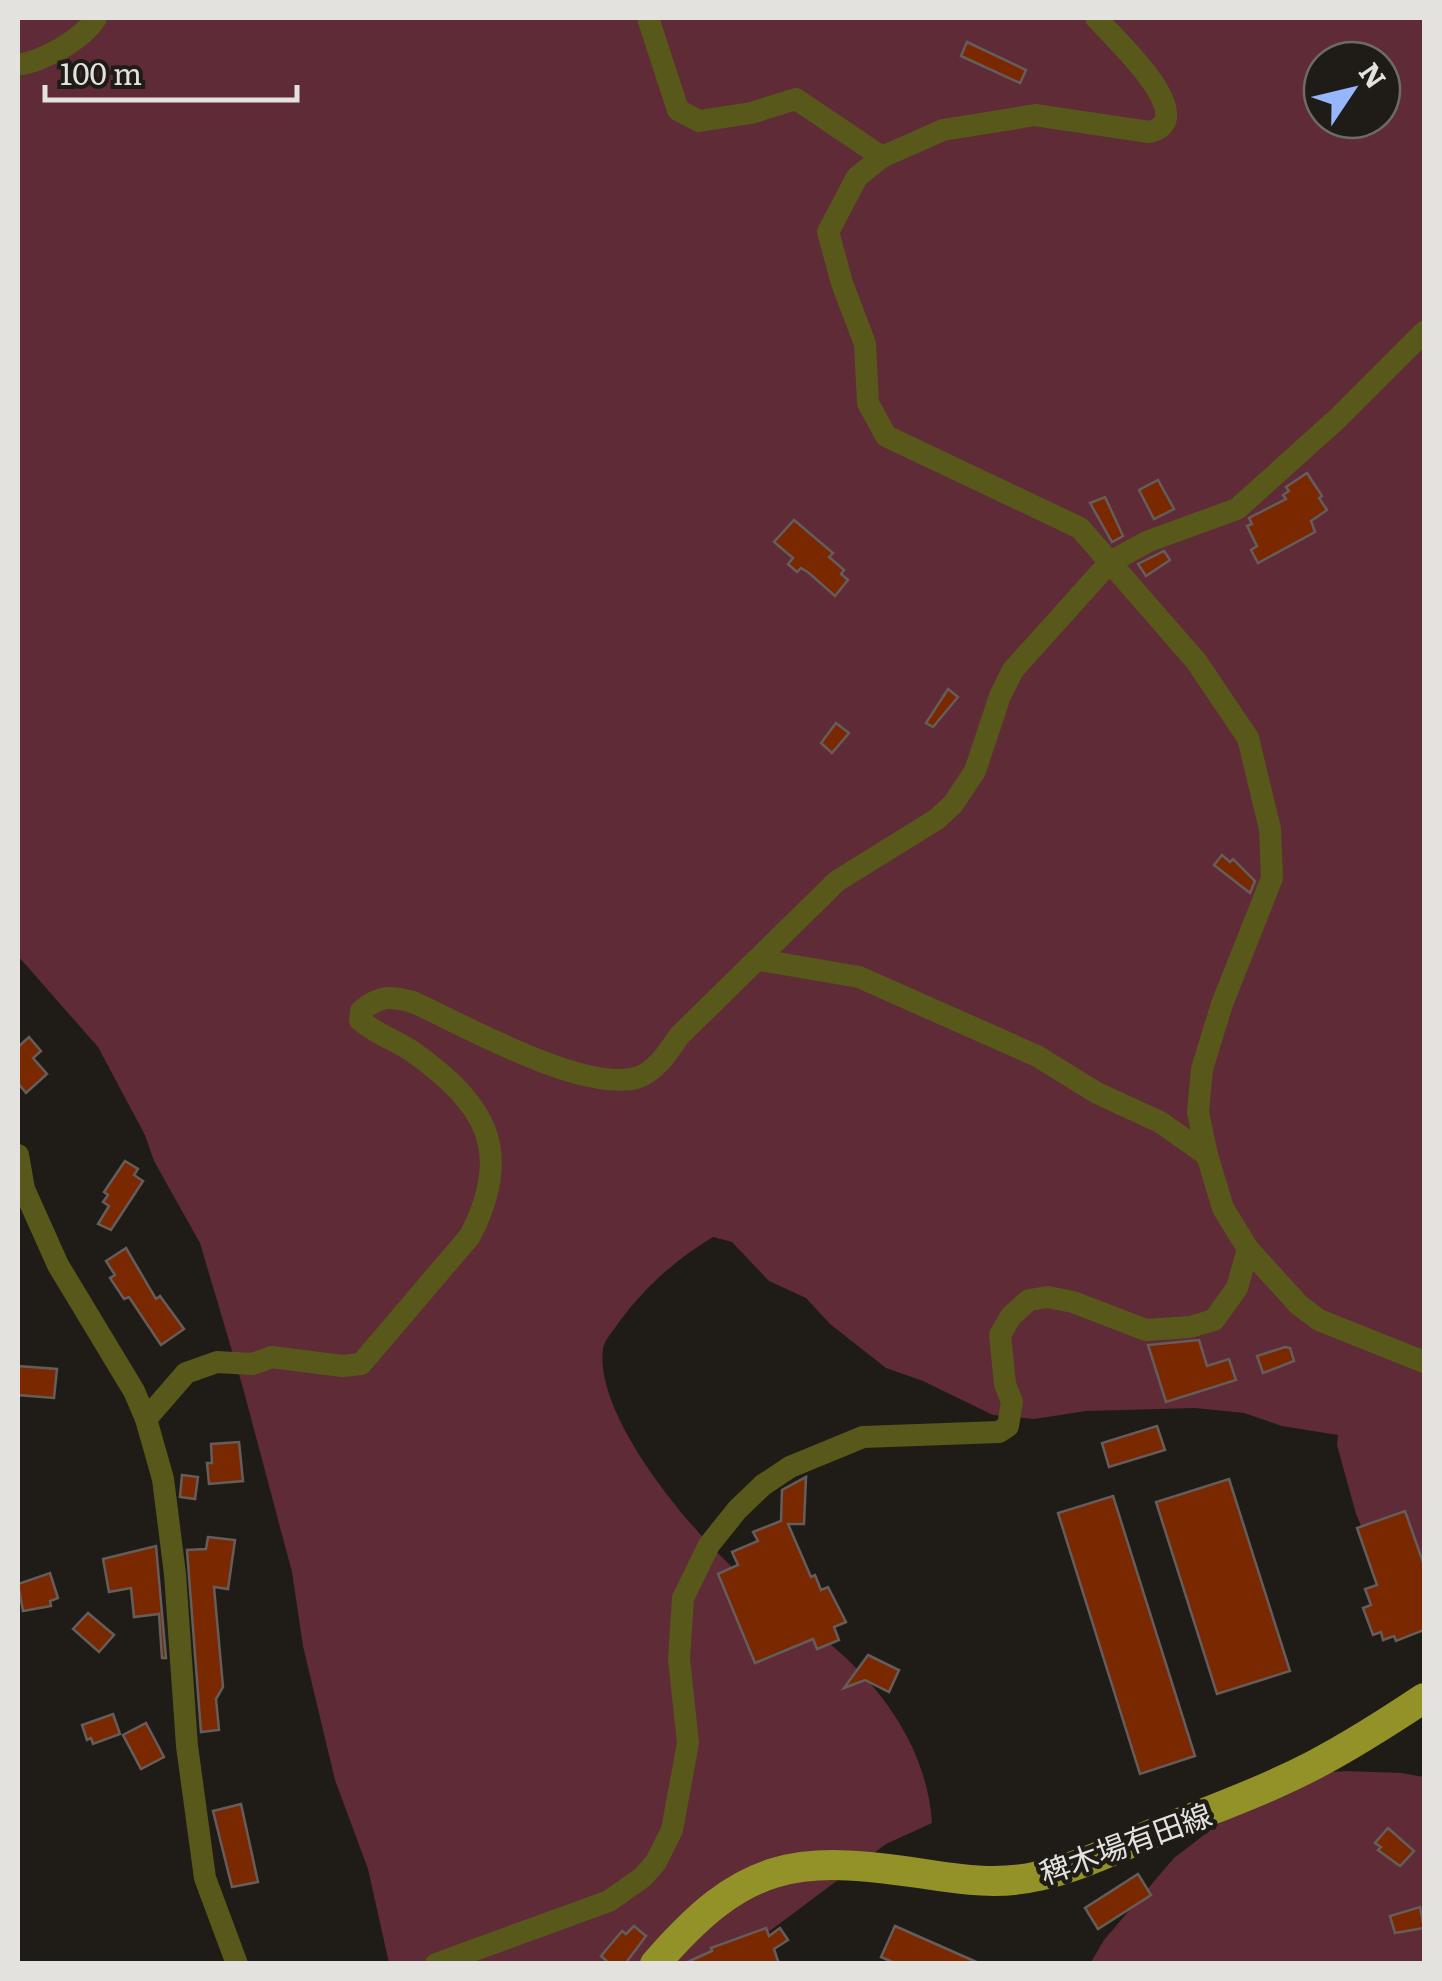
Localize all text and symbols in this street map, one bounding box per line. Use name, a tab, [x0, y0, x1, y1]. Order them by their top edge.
scale bar	[45, 40, 298, 102]
north arrow	[1302, 40, 1402, 140]
text: 100 m	[60, 50, 142, 94]
text: N	[1350, 53, 1398, 96]
street label: 稗木場有田線	[1033, 1791, 1217, 1893]

